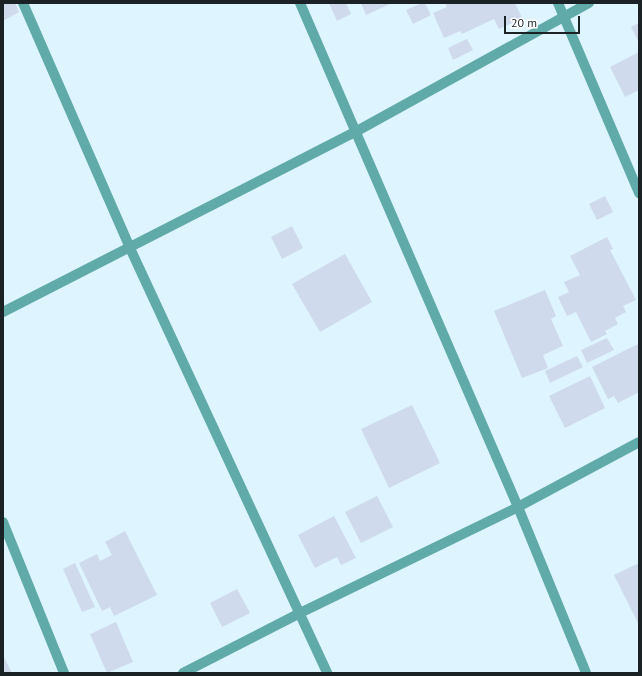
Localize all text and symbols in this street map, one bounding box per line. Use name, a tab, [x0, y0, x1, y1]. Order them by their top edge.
scale bar	[506, 8, 582, 34]
text: 20 m	[511, 15, 537, 30]

